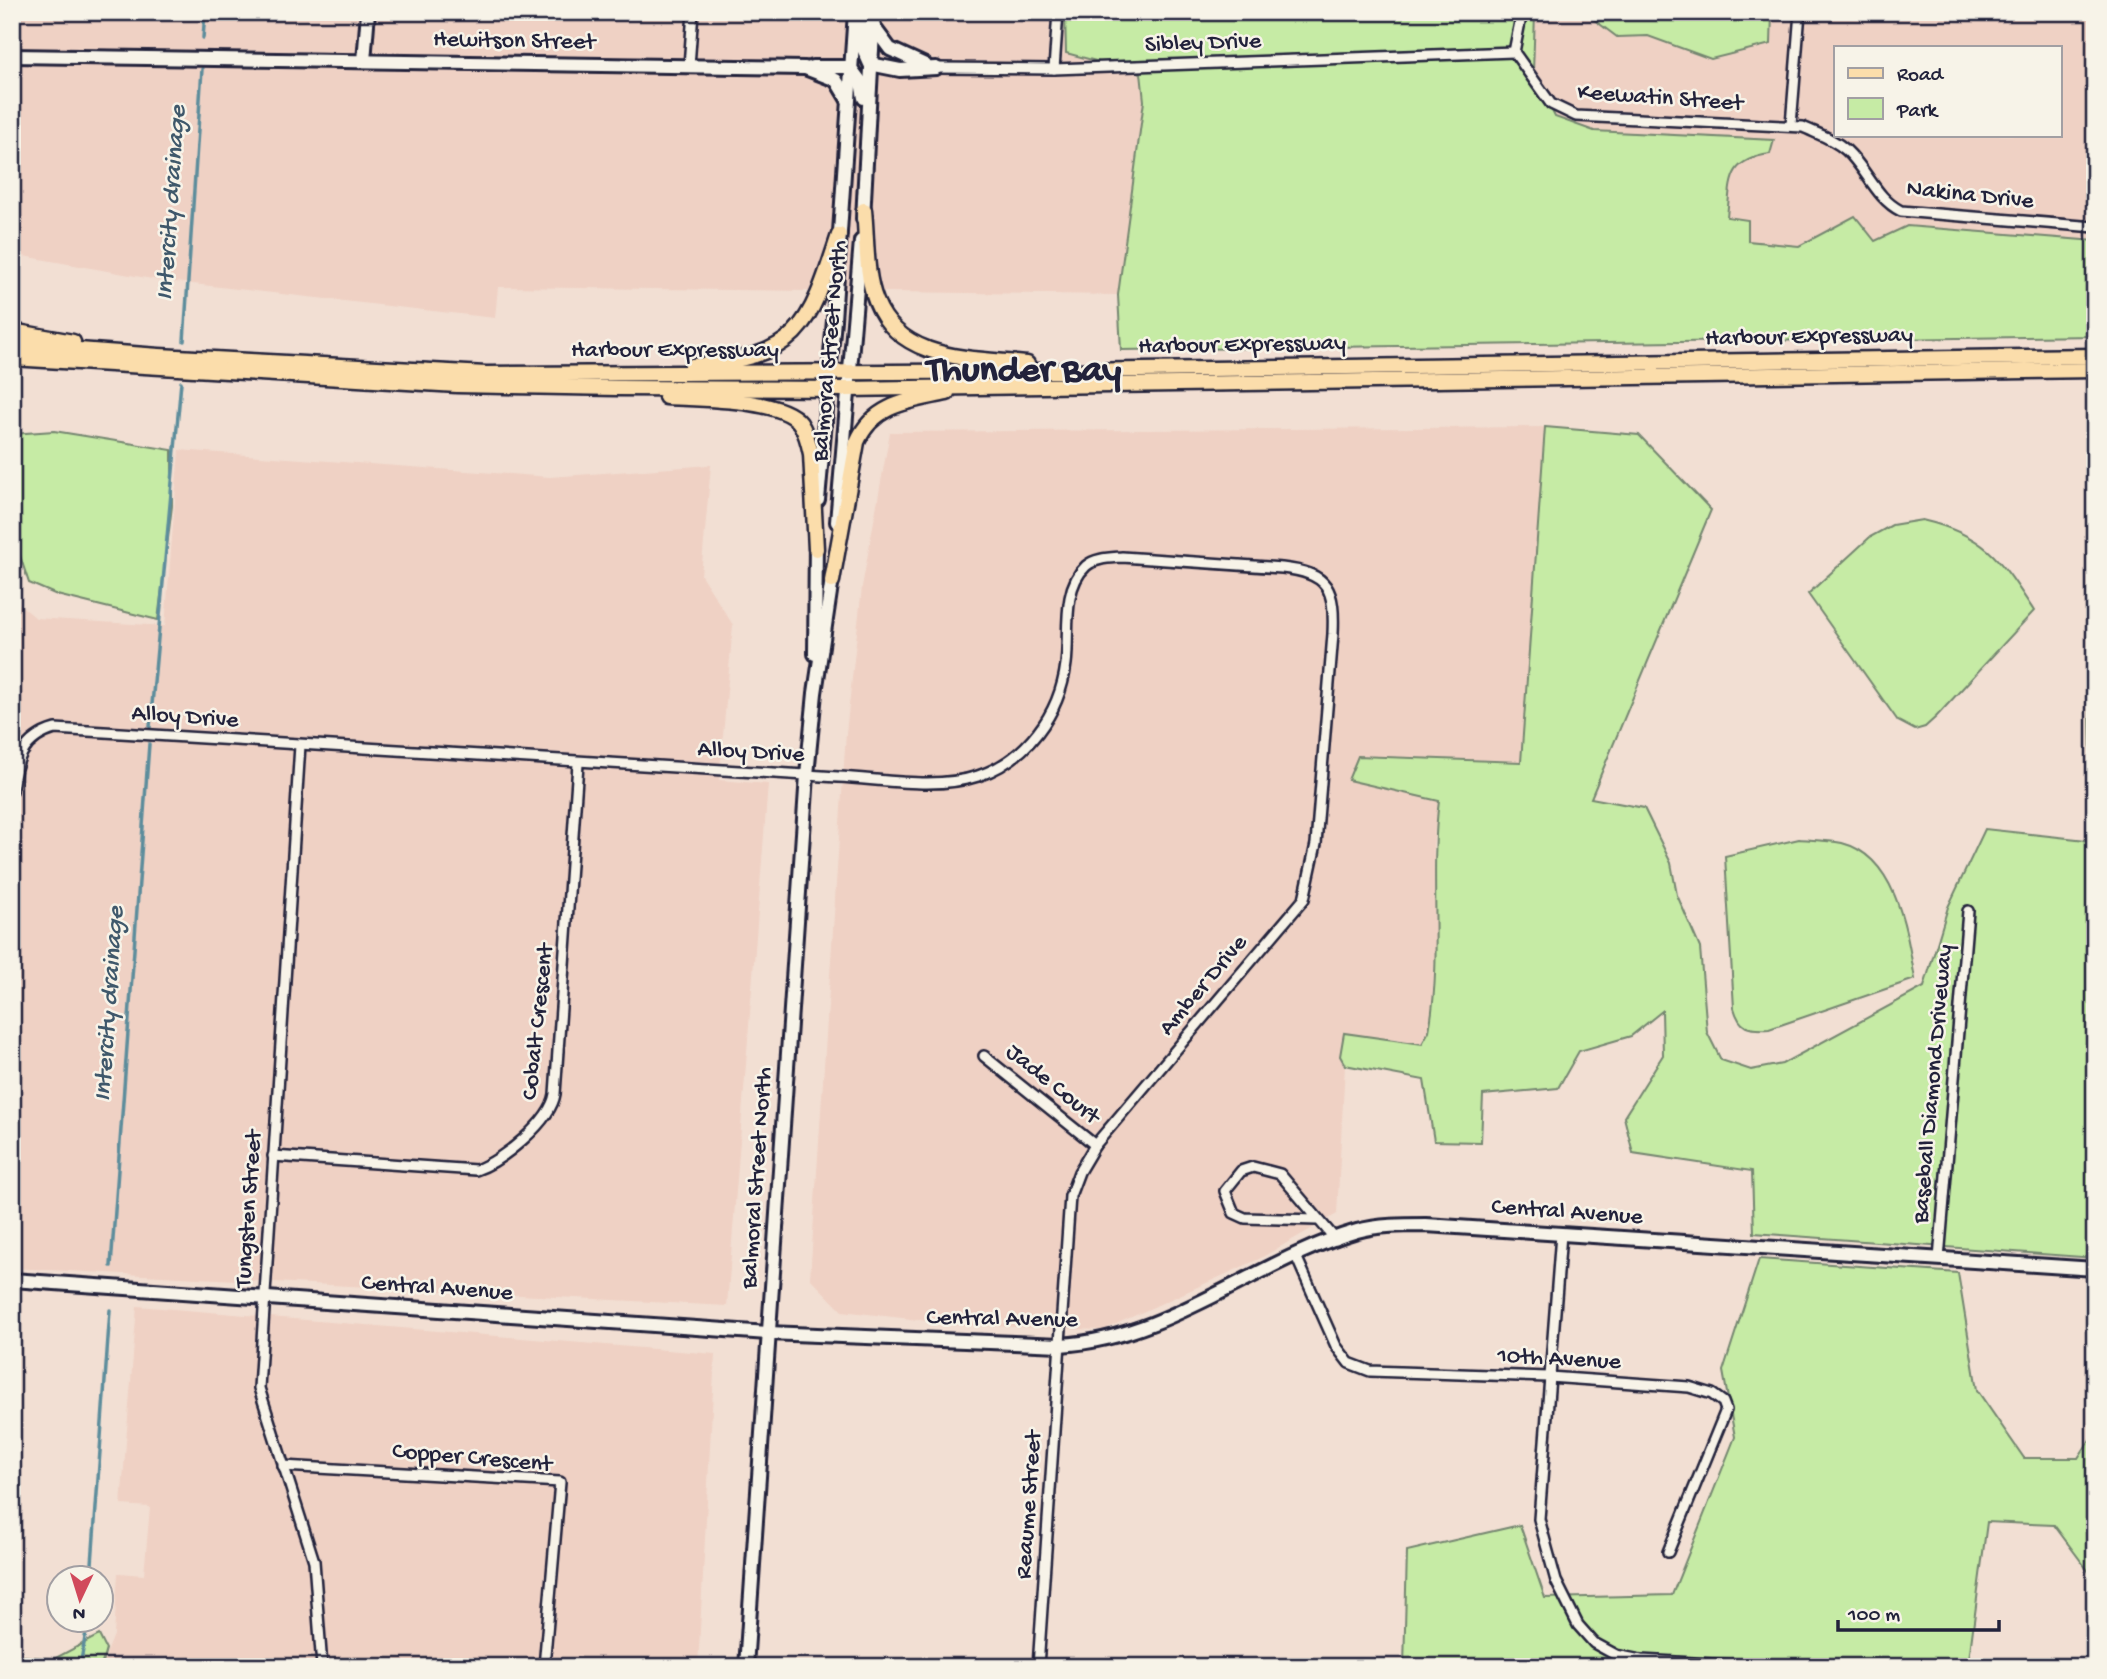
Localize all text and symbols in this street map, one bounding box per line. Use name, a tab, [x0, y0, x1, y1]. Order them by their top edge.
street label: Hewitson Street	[433, 26, 597, 58]
street label: Sibley Drive	[1144, 27, 1262, 61]
legend	[1834, 46, 2062, 136]
text: Road	[1897, 64, 1945, 89]
street label: Keewatin Street	[1576, 79, 1746, 119]
text: Park	[1896, 100, 1940, 125]
water label: Intercity drainage	[151, 103, 195, 302]
street label: Nakina Drive	[1905, 175, 2036, 217]
street label: Balmoral Street North	[807, 239, 855, 464]
street label: Harbour Expressway	[1705, 322, 1913, 354]
street label: Harbour Expressway	[1138, 330, 1346, 362]
street label: Harbour Expressway	[571, 337, 779, 366]
district label: Thunder Bay	[924, 350, 1122, 394]
street label: Alloy Drive	[131, 700, 240, 736]
street label: Alloy Drive	[697, 736, 806, 770]
water label: Intercity drainage	[89, 904, 133, 1103]
street label: Amber Drive	[1153, 929, 1255, 1042]
street label: Cobalt Crescent	[516, 940, 562, 1101]
street label: Baseball Diamond Driveway	[1907, 943, 1961, 1226]
street label: Jade Court	[999, 1038, 1107, 1133]
street label: Balmoral Street North	[736, 1066, 780, 1291]
street label: Tungsten Street	[230, 1127, 270, 1291]
street label: Central Avenue	[1490, 1193, 1644, 1233]
street label: Central Avenue	[360, 1269, 514, 1309]
street label: Central Avenue	[926, 1304, 1079, 1336]
street label: 10th Avenue	[1495, 1342, 1622, 1378]
street label: Reaume Street	[1010, 1428, 1050, 1580]
street label: Copper Crescent	[391, 1438, 555, 1481]
north arrow	[46, 1564, 116, 1634]
scale bar	[1838, 1588, 1998, 1632]
text: N	[72, 1601, 86, 1624]
text: 100 m	[1847, 1604, 1900, 1629]

